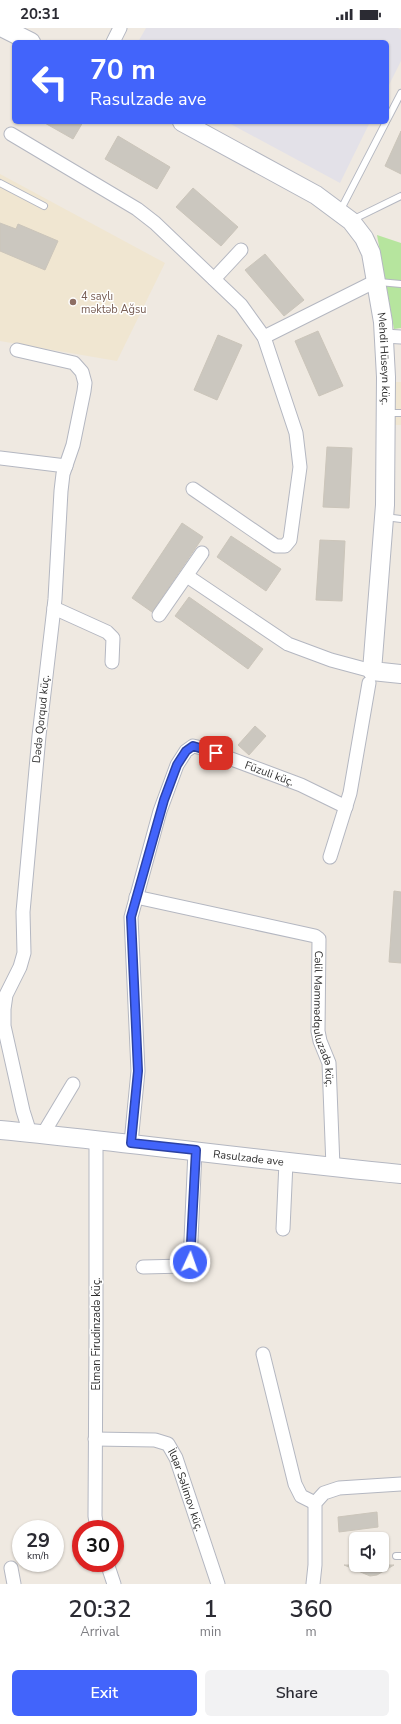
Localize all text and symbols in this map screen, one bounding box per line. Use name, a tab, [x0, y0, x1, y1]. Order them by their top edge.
text: 20:31	[20, 4, 60, 24]
text: 70 m	[90, 51, 156, 89]
icon: left	[24, 56, 76, 108]
text: Rasulzade ave	[90, 87, 206, 111]
place label: 4 saylı məktəb Ağsu	[81, 289, 146, 317]
marker: 4 saylı məktəb Ağsu	[68, 297, 78, 307]
street label: Mehdi Hüseyn küç.	[374, 311, 394, 405]
street label: Dədə Qorqud küç.	[29, 674, 53, 764]
pin	[199, 736, 233, 770]
icon: arrive	[205, 742, 227, 764]
street label: Füzuli küç.	[243, 757, 296, 789]
street label: Cəlil Məmmədquluzadə küç.	[310, 950, 337, 1087]
street label: Rasulzade ave	[212, 1146, 285, 1169]
position arrow	[169, 1241, 211, 1283]
street label: Elman Firudinzadə küç.	[89, 1277, 104, 1391]
street label: İlqar Səlimov küç.	[164, 1445, 207, 1533]
speed limit sign: 30	[72, 1520, 124, 1572]
text: 29	[26, 1527, 50, 1554]
map controls	[349, 1532, 389, 1572]
button: sound	[349, 1532, 389, 1572]
text: km/h	[27, 1549, 49, 1563]
text: 20:32	[68, 1593, 132, 1625]
text: 1	[203, 1593, 218, 1625]
text: 360	[290, 1593, 333, 1625]
text: Arrival	[80, 1623, 119, 1641]
text: min	[200, 1623, 221, 1641]
text: m	[306, 1623, 317, 1641]
button: Exit	[12, 1670, 197, 1716]
button: Share	[205, 1670, 389, 1716]

